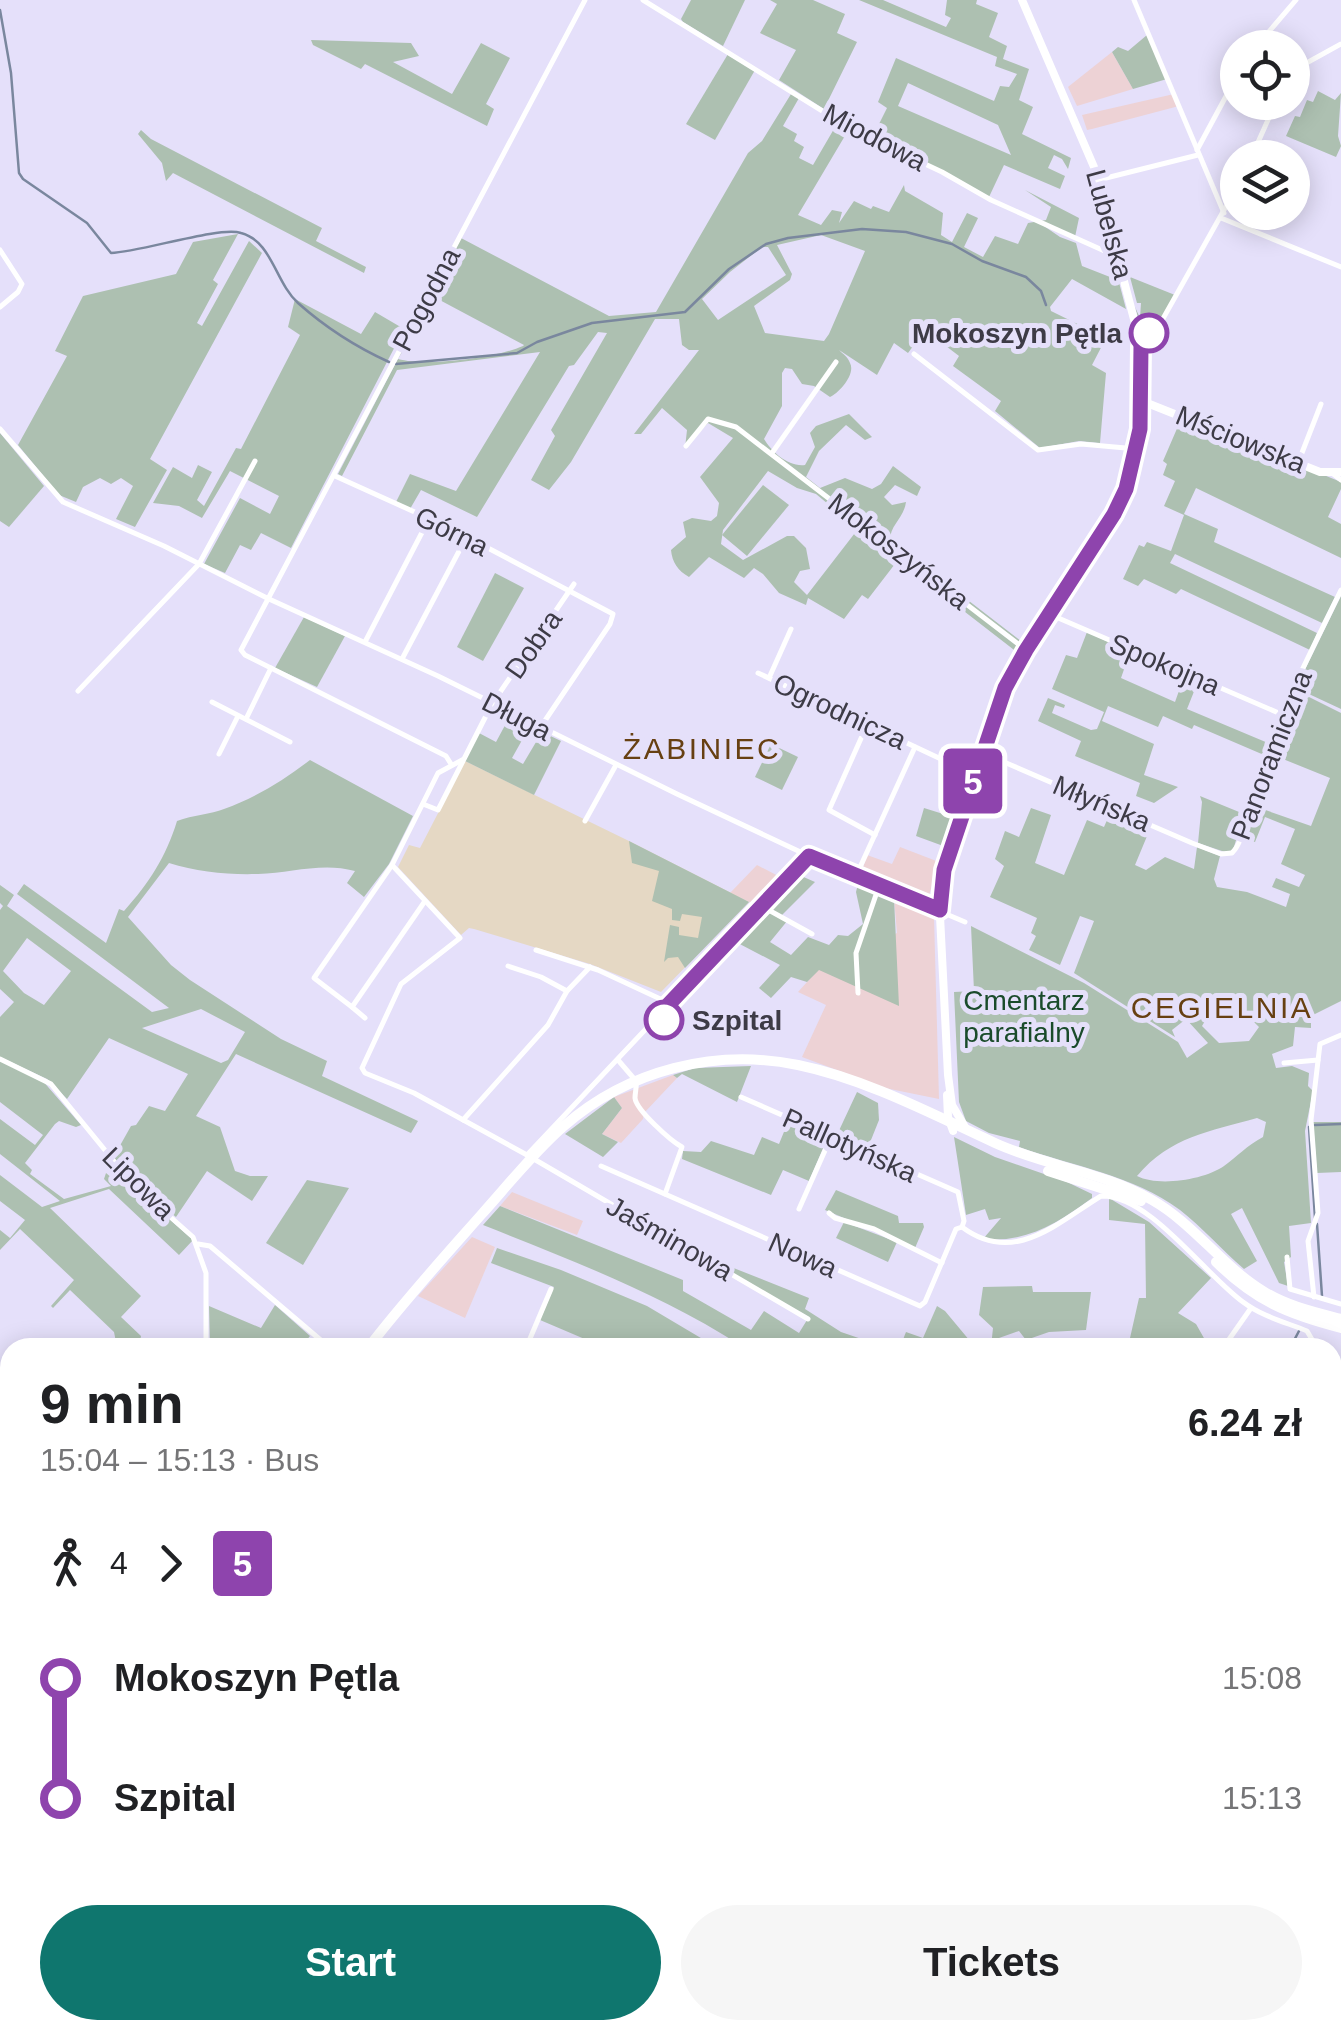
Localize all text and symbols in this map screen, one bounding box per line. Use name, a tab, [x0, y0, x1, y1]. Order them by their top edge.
map controls	[1220, 30, 1310, 230]
button: locate	[1220, 30, 1310, 120]
street label: Miodowa	[818, 97, 932, 178]
button: layers	[1220, 140, 1310, 230]
street label: Lubelska	[1080, 166, 1139, 283]
street label: Pogodna	[386, 242, 467, 356]
marker: Mokoszyn Pętla	[1130, 314, 1168, 352]
place label: Mokoszyn Pętla	[912, 318, 1122, 349]
street label: Mściowska	[1172, 399, 1310, 480]
street label: Mokoszyńska	[822, 487, 975, 616]
street label: Górna	[410, 500, 494, 563]
street label: Dobra	[499, 604, 568, 684]
street label: Spokojna	[1105, 627, 1225, 702]
street label: Panoramiczna	[1225, 666, 1318, 844]
street label: Ogrodnicza	[768, 667, 912, 756]
street label: Długa	[477, 686, 557, 747]
district label: ŻABINIEC	[623, 732, 781, 765]
line badge: 5	[940, 748, 1006, 814]
text: 5	[963, 762, 983, 801]
street label: Młyńska	[1048, 769, 1156, 838]
park label: Cmentarz parafialny	[963, 985, 1085, 1048]
district label: CEGIELNIA	[1131, 991, 1313, 1024]
marker: Szpital	[645, 1001, 683, 1039]
place label: Szpital	[692, 1005, 782, 1036]
street label: Pallotyńska	[778, 1102, 922, 1189]
street label: Lipowa	[96, 1141, 181, 1226]
street label: Jaśminowa	[601, 1190, 739, 1287]
street label: Nowa	[764, 1227, 842, 1284]
text: 9 min	[40, 1373, 184, 1435]
text: 6.24 zł	[1188, 1402, 1302, 1444]
text: 15:04 – 15:13 · Bus	[40, 1442, 319, 1478]
icon: walk	[40, 1536, 95, 1591]
icon: forward	[143, 1536, 198, 1591]
text: 5	[233, 1544, 252, 1583]
text: 4	[110, 1545, 128, 1581]
text: Mokoszyn Pętla	[114, 1657, 399, 1699]
text: 15:08	[1222, 1660, 1302, 1696]
text: Szpital	[114, 1777, 236, 1819]
text: 15:13	[1222, 1780, 1302, 1816]
button: Start	[40, 1905, 661, 2020]
button: Tickets	[681, 1905, 1302, 2020]

